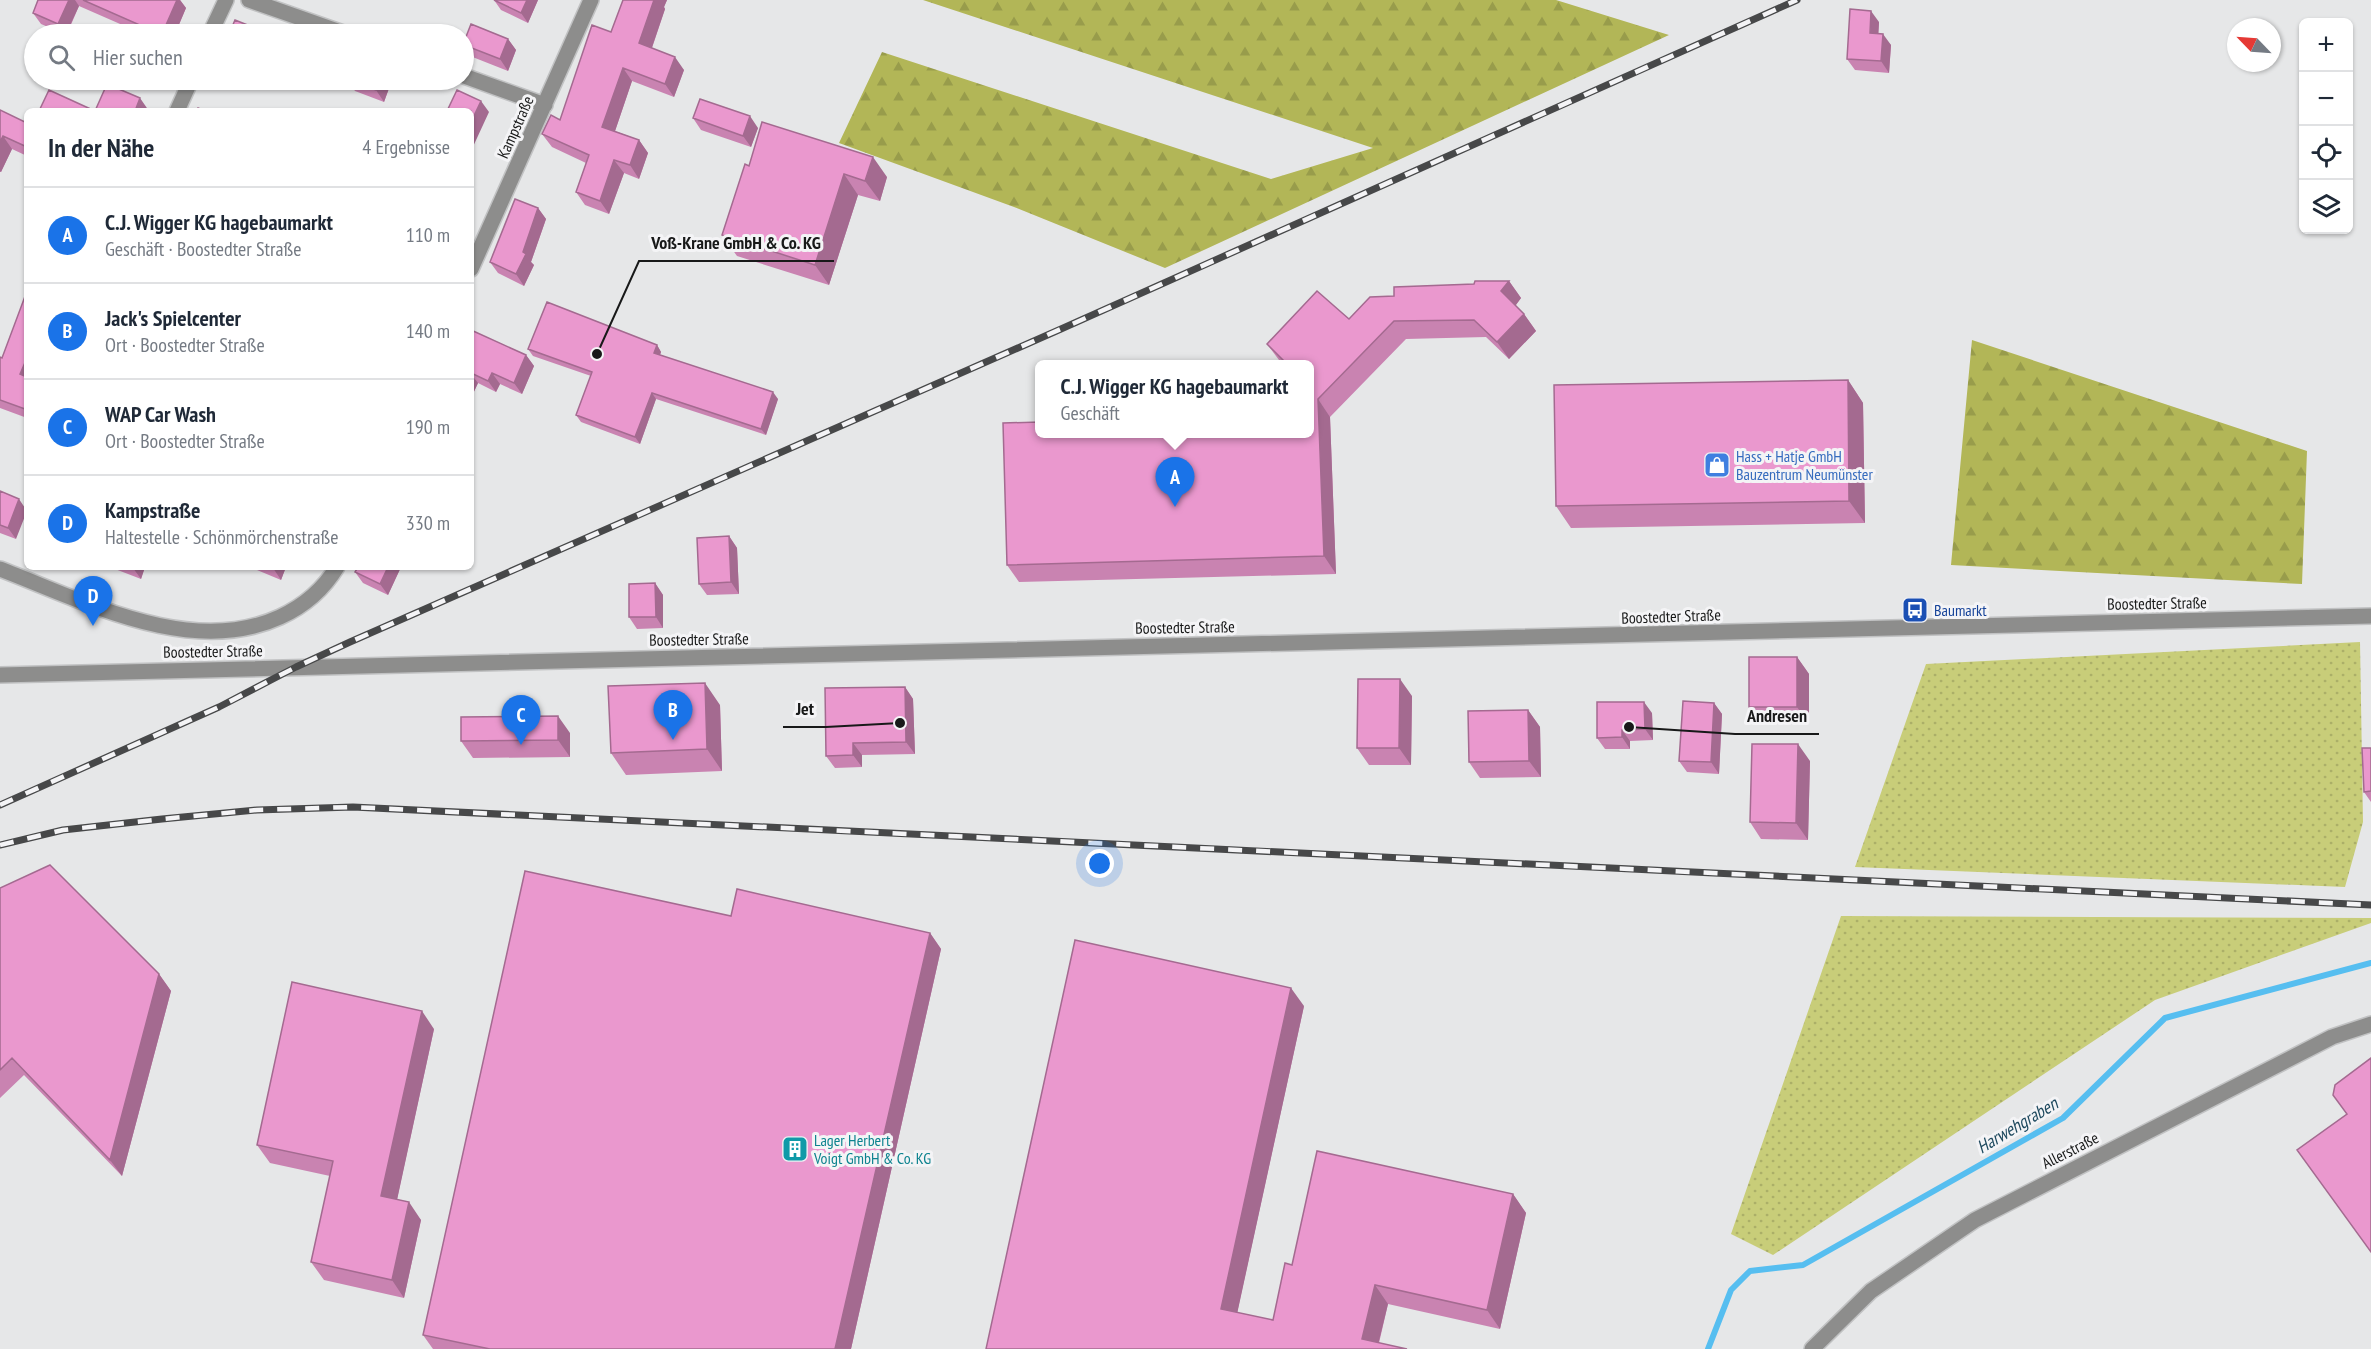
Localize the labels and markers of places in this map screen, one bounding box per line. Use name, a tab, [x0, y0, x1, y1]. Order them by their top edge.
callout: Voß-Krane GmbH & Co. KG	[639, 225, 834, 261]
place label: Hass + Hatje GmbH Bauzentrum Neumünster	[1736, 446, 1873, 484]
shop icon: Hass + Hatje GmbH Bauzentrum Neumünster	[1702, 450, 1732, 480]
pin: A	[1156, 458, 1194, 507]
pin: D	[74, 576, 112, 626]
bus stop icon: Baumarkt	[1900, 595, 1930, 625]
place label: Baumarkt	[1934, 600, 1987, 620]
pin: B	[654, 690, 692, 740]
callout: Jet	[783, 691, 826, 727]
pin: C	[502, 696, 540, 745]
callout: Andresen	[1735, 698, 1819, 734]
place label: Lager Herbert Voigt GmbH & Co. KG	[813, 1130, 931, 1168]
building icon: Lager Herbert Voigt GmbH & Co. KG	[780, 1134, 810, 1164]

